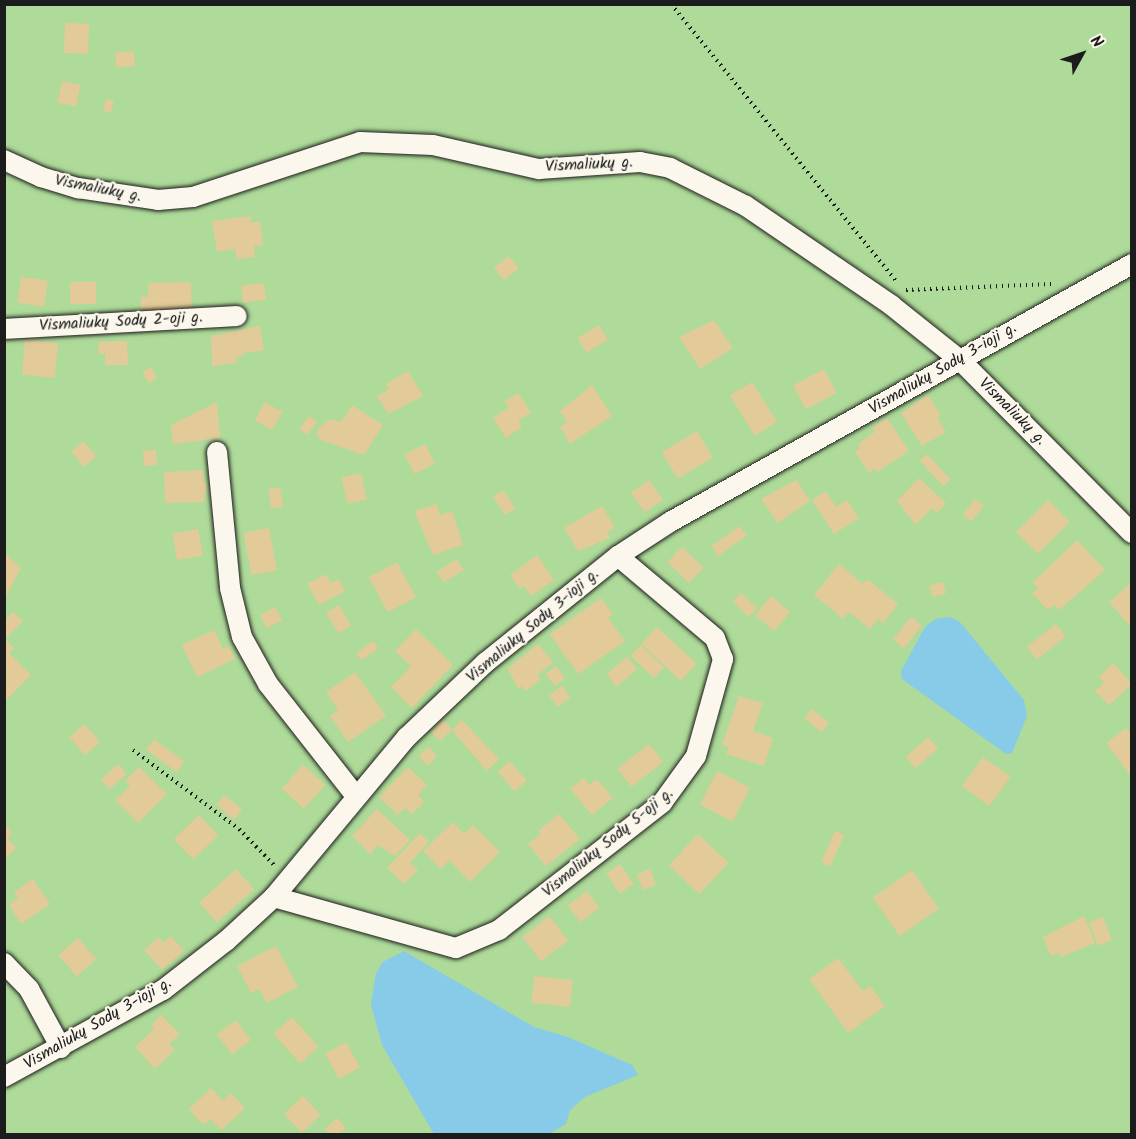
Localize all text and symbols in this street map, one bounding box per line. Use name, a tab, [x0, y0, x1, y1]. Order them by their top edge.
north arrow	[1052, 24, 1112, 84]
text: N	[1083, 30, 1109, 54]
street label: Vismaliukų g.	[545, 153, 633, 177]
street label: Vismaliukų g.	[53, 171, 143, 207]
street label: Vismaliukų Sodų 2-oji g.	[39, 308, 203, 336]
street label: Vismaliukų Sodų 3-ioji g.	[866, 319, 1020, 419]
street label: Vismaliukų g.	[974, 374, 1050, 450]
street label: Vismaliukų Sodų 3-ioji g.	[463, 565, 603, 687]
street label: Vismaliukų Sodų 5-oji g.	[539, 784, 677, 902]
street label: Vismaliukų Sodų 3-ioji g.	[21, 974, 175, 1074]

